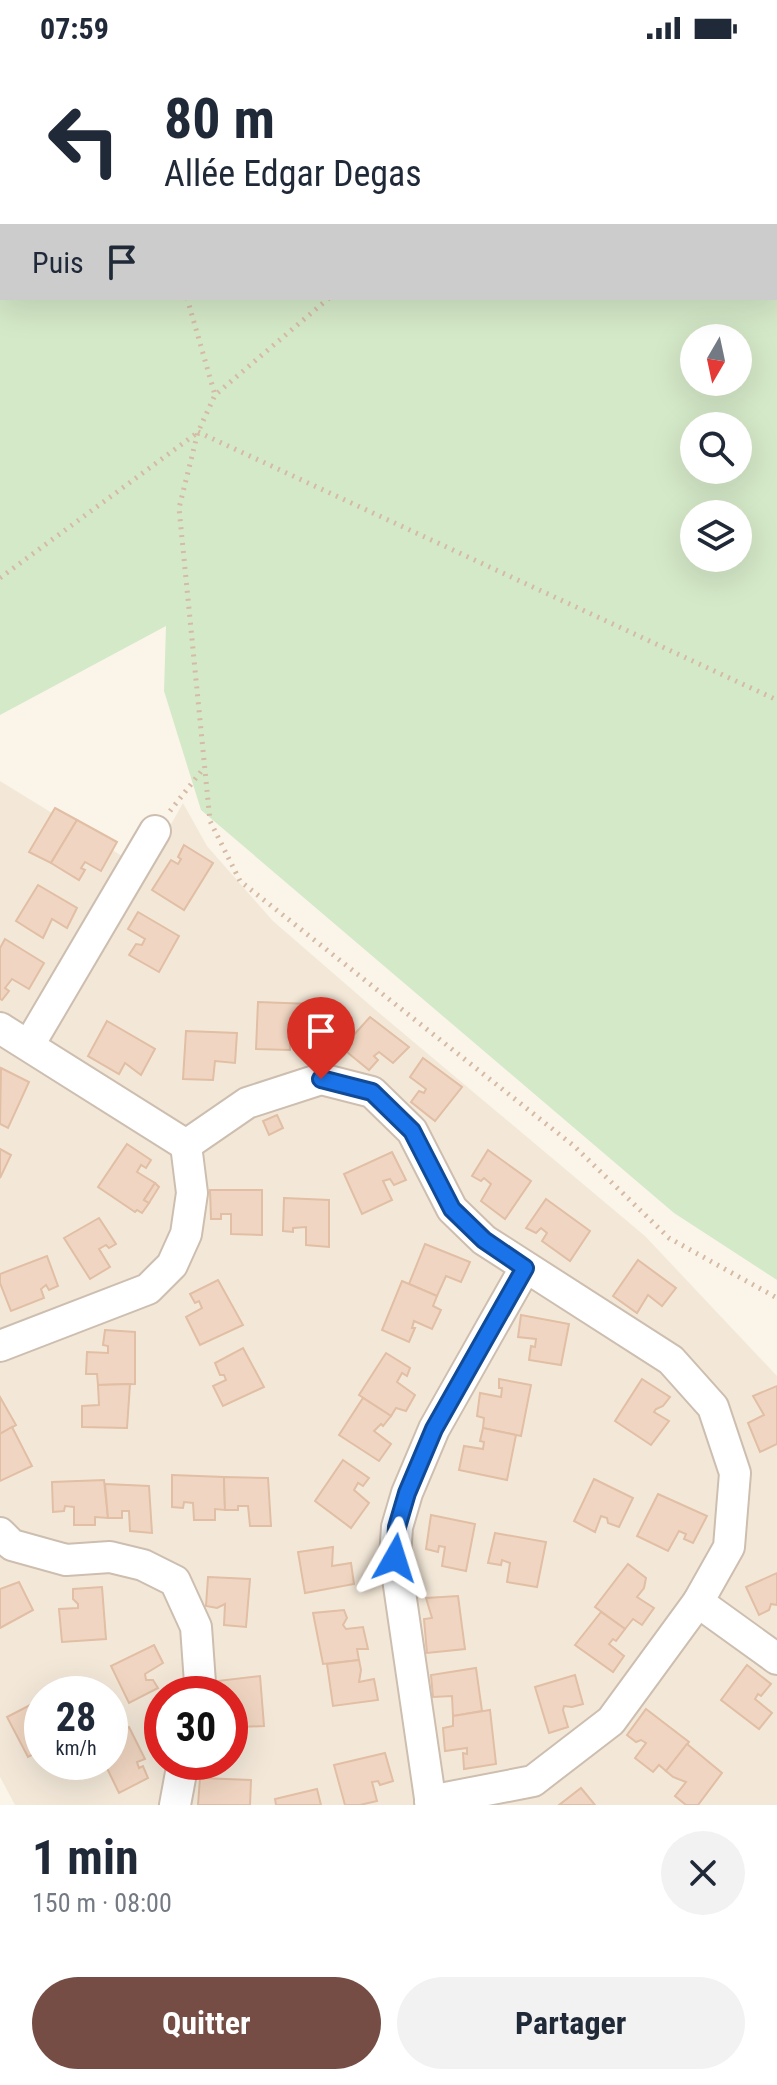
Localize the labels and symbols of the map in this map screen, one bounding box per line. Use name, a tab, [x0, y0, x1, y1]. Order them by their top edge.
north arrow	[680, 324, 752, 396]
pin	[287, 997, 355, 1079]
position arrow	[353, 1516, 437, 1600]
speed limit sign: 30	[144, 1676, 248, 1780]

